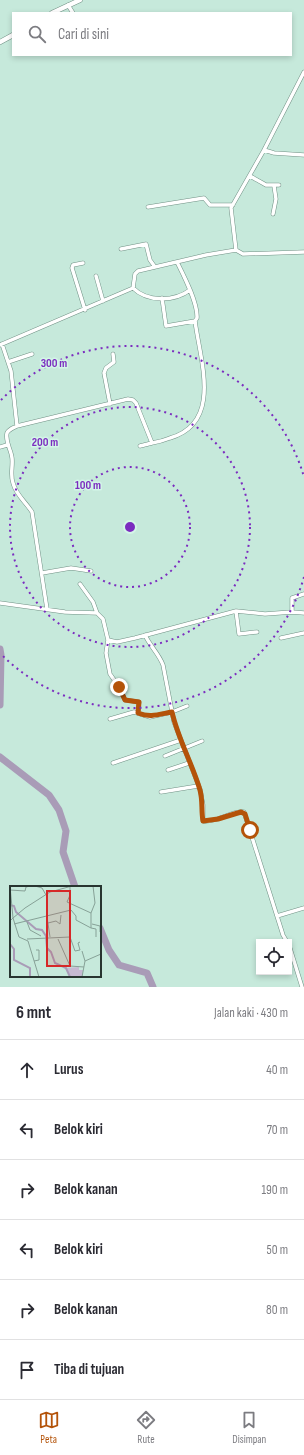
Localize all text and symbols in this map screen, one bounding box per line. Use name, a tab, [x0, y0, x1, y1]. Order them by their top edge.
search box	[12, 12, 292, 56]
icon: search	[26, 23, 48, 45]
text: Cari di sini	[58, 25, 109, 44]
text: 300 m	[41, 356, 67, 371]
text: 200 m	[32, 435, 58, 450]
text: 100 m	[75, 478, 101, 493]
centre of rings	[123, 520, 137, 534]
route end	[110, 678, 128, 696]
route start	[241, 821, 259, 839]
inset map	[10, 886, 101, 977]
map controls	[256, 939, 292, 975]
button: locate	[256, 939, 292, 975]
text: 6 mnt	[16, 1003, 51, 1023]
text: Jalan kaki · 430 m	[214, 1005, 288, 1021]
icon: ahead	[16, 1059, 38, 1081]
text: Lurus	[54, 1060, 83, 1079]
text: 40 m	[266, 1062, 288, 1078]
icon: left	[16, 1119, 38, 1141]
text: Belok kiri	[54, 1120, 103, 1139]
text: 70 m	[267, 1122, 288, 1138]
icon: right	[16, 1179, 38, 1201]
text: Belok kanan	[54, 1180, 118, 1199]
text: 190 m	[261, 1182, 288, 1198]
icon: left	[16, 1239, 38, 1261]
text: Belok kiri	[54, 1240, 103, 1259]
text: 50 m	[267, 1242, 288, 1258]
icon: right	[16, 1299, 38, 1321]
text: Belok kanan	[54, 1300, 118, 1319]
text: 80 m	[266, 1302, 288, 1318]
icon: arrive	[16, 1359, 38, 1381]
text: Tiba di tujuan	[54, 1360, 124, 1379]
tab: Peta	[38, 1409, 60, 1446]
tab: Rute	[135, 1409, 157, 1446]
tab: Disimpan	[232, 1409, 266, 1446]

